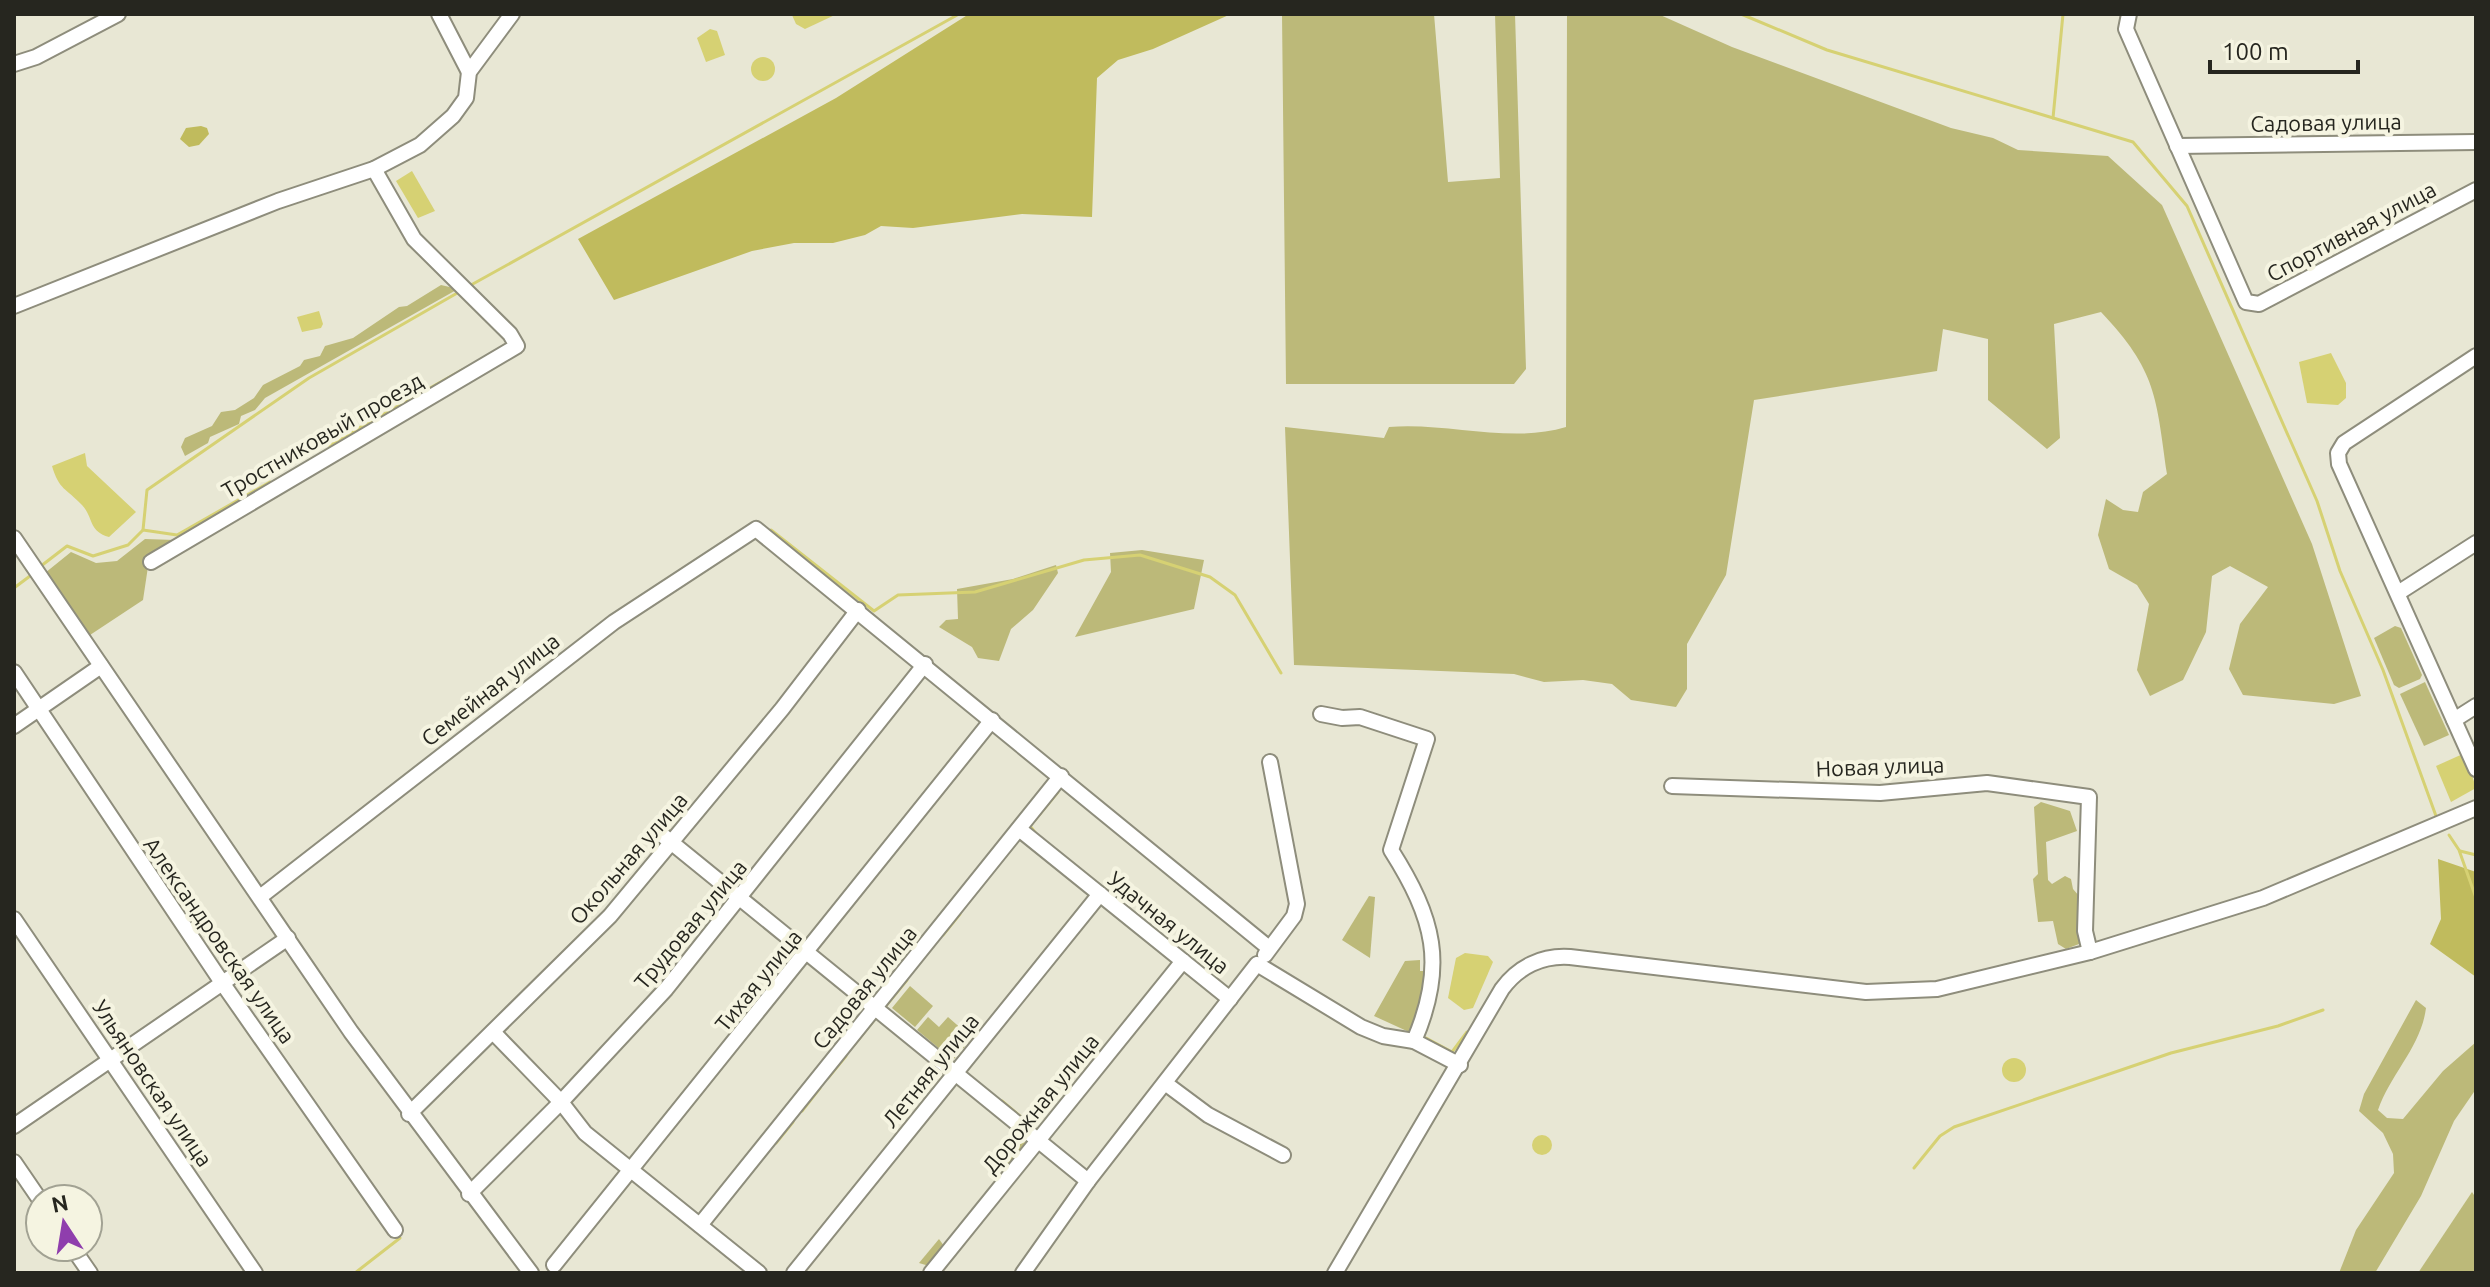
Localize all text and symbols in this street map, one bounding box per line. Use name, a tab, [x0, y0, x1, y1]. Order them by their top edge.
scale bar	[2210, 24, 2358, 74]
text: 100 m	[2222, 38, 2289, 65]
street label: Садовая улица	[2250, 108, 2402, 136]
street label: Спортивная улица	[2262, 176, 2440, 286]
street label: Тростниковый проезд	[217, 367, 427, 503]
street label: Семейная улица	[416, 627, 564, 751]
street label: Новая улица	[1815, 751, 1945, 781]
street label: Окольная улица	[564, 787, 692, 929]
street label: Александровская улица	[139, 832, 301, 1048]
street label: Трудовая улица	[629, 854, 751, 994]
street label: Удачная улица	[1104, 866, 1234, 978]
street label: Садовая улица	[807, 920, 921, 1054]
street label: Тихая улица	[709, 924, 807, 1036]
street label: Ульяновская улица	[88, 995, 218, 1171]
street label: Летняя улица	[877, 1008, 983, 1132]
street label: Дорожная улица	[976, 1029, 1104, 1177]
north arrow	[24, 1183, 104, 1263]
text: N	[49, 1189, 70, 1217]

